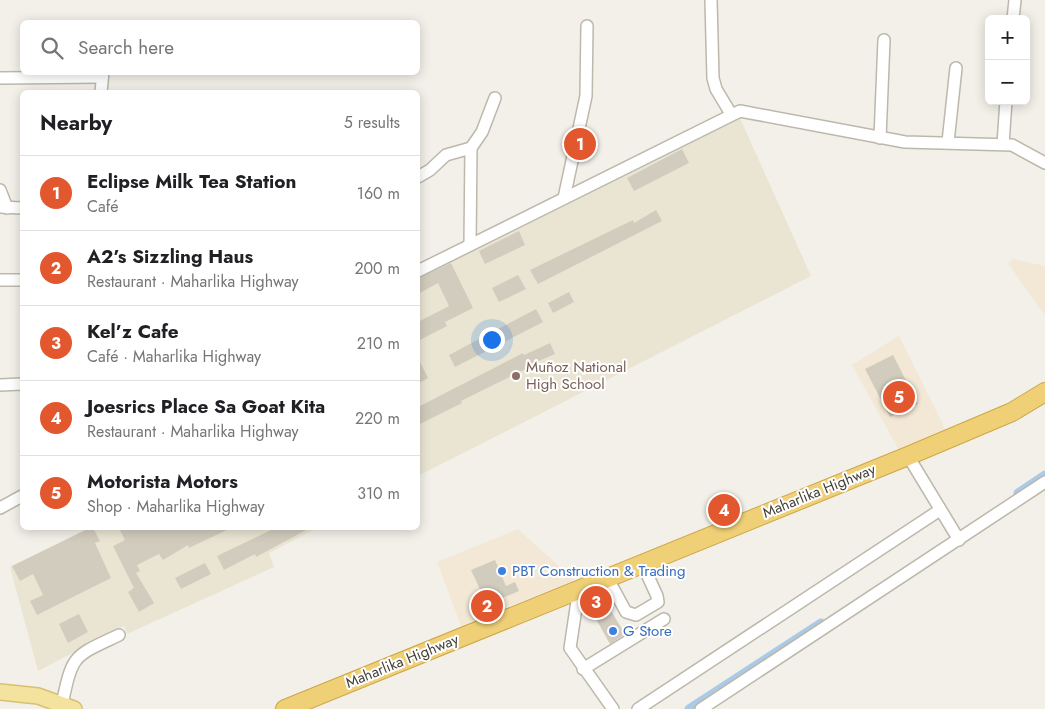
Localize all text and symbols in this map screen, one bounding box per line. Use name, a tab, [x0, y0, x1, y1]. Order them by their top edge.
map controls	[985, 15, 1030, 105]
button: +	[985, 15, 1030, 60]
search box	[20, 20, 420, 75]
icon: search	[38, 34, 66, 62]
text: Search here	[78, 34, 174, 61]
button: −	[985, 60, 1030, 105]
text: Nearby	[40, 108, 112, 138]
text: 5 results	[344, 111, 400, 134]
pin: 1	[564, 125, 596, 163]
text: Eclipse Milk Tea Station	[87, 168, 296, 195]
text: 1	[52, 182, 60, 205]
text: 160 m	[357, 182, 400, 205]
text: Café	[87, 195, 118, 218]
text: A2’s Sizzling Haus	[87, 243, 253, 270]
text: 2	[51, 257, 61, 280]
text: 200 m	[354, 257, 400, 280]
text: Restaurant · Maharlika Highway	[87, 270, 299, 293]
text: Kel’z Cafe	[87, 318, 179, 345]
your location	[479, 327, 505, 353]
text: 3	[51, 332, 61, 355]
text: 210 m	[357, 332, 400, 355]
text: Café · Maharlika Highway	[87, 345, 261, 368]
place label: Muñoz National High School	[526, 356, 626, 395]
marker: Muñoz National High School	[510, 370, 522, 382]
pin: 5	[883, 378, 915, 416]
text: Joesrics Place Sa Goat Kita	[87, 393, 325, 420]
text: 4	[50, 407, 62, 430]
text: 220 m	[355, 407, 400, 430]
text: Restaurant · Maharlika Highway	[87, 420, 299, 443]
street label: Maharlika Highway	[759, 458, 879, 524]
text: Motorista Motors	[87, 468, 238, 495]
text: 5	[51, 482, 61, 505]
text: 310 m	[357, 482, 400, 505]
pin: 4	[708, 491, 740, 529]
text: Shop · Maharlika Highway	[87, 495, 265, 518]
place label: PBT Construction & Trading	[512, 560, 686, 582]
marker: PBT Construction & Trading	[496, 565, 508, 577]
pin: 3	[580, 583, 612, 621]
pin: 2	[471, 587, 503, 625]
place label: G Store	[623, 620, 672, 642]
marker: G Store	[607, 625, 619, 637]
street label: Maharlika Highway	[342, 628, 462, 694]

